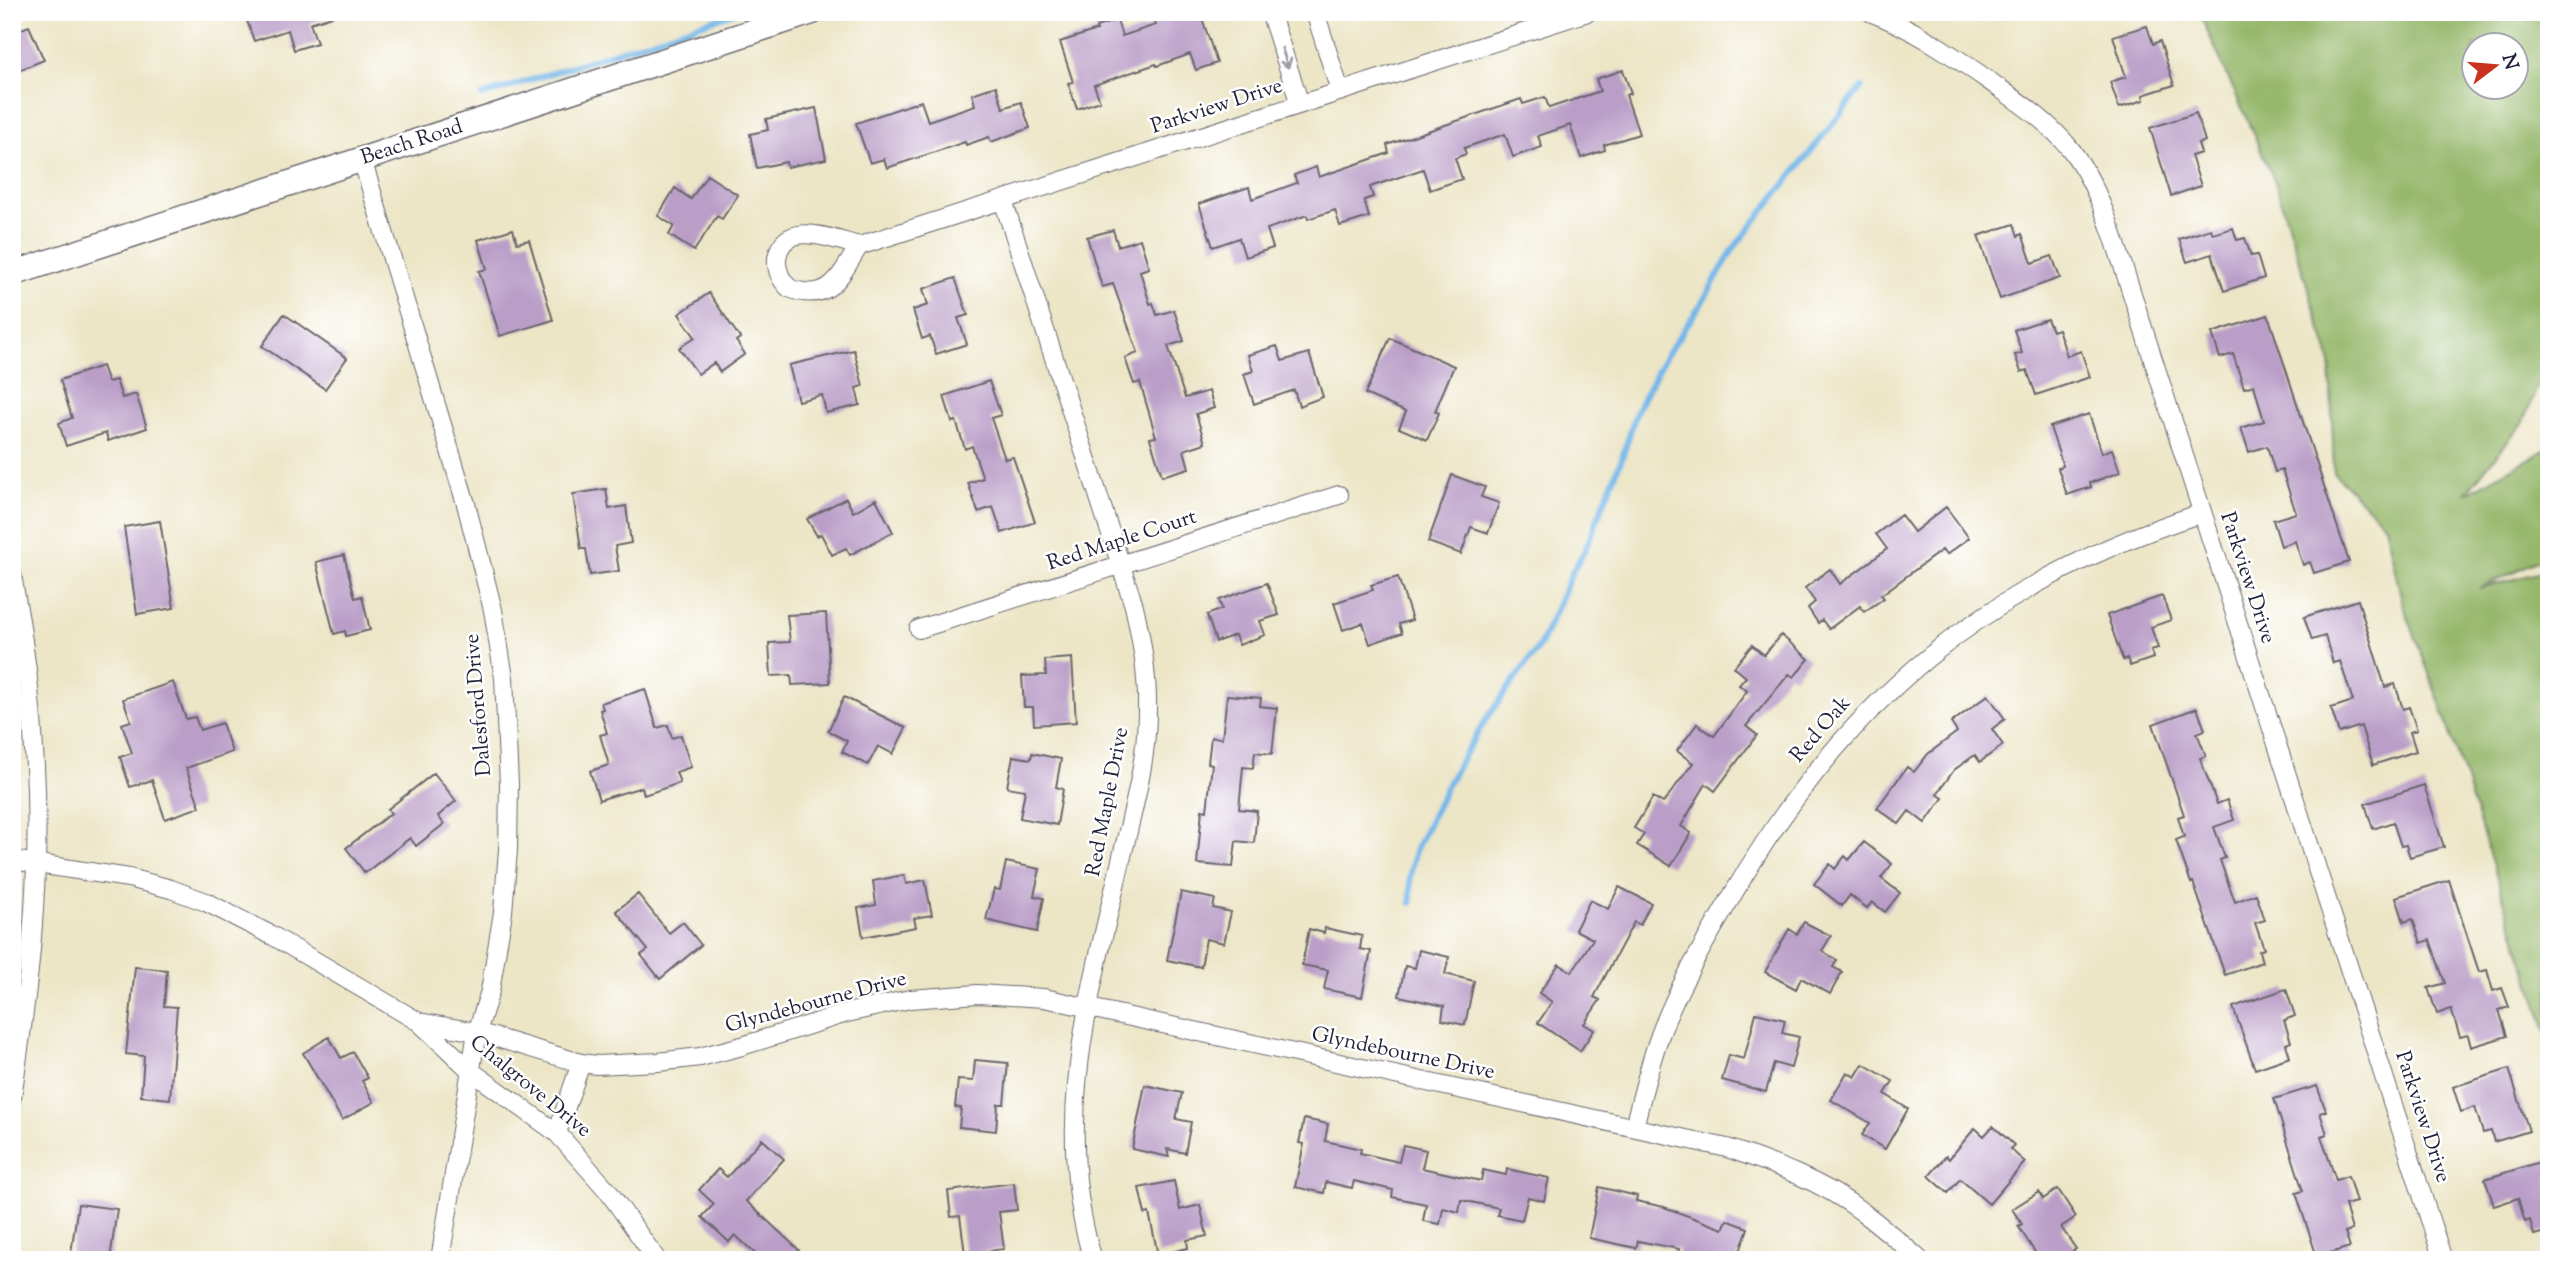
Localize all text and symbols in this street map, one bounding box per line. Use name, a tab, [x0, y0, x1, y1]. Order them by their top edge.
north arrow	[2460, 32, 2530, 102]
one-way arrow	[1279, 47, 1292, 69]
text: N	[2494, 51, 2524, 73]
street label: Parkview Drive	[1147, 72, 1287, 142]
street label: Beach Road	[357, 112, 467, 174]
street label: Red Maple Court	[1043, 503, 1201, 579]
street label: Parkview Drive	[2212, 508, 2282, 648]
street label: Dalesford Drive	[458, 632, 500, 778]
street label: Red Oak	[1784, 690, 1859, 770]
street label: Red Maple Drive	[1079, 725, 1137, 879]
street label: Glyndebourne Drive	[722, 964, 910, 1042]
street label: Glyndebourne Drive	[1309, 1020, 1497, 1088]
street label: Chalgrove Drive	[463, 1029, 597, 1145]
street label: Parkview Drive	[2387, 1047, 2457, 1187]

